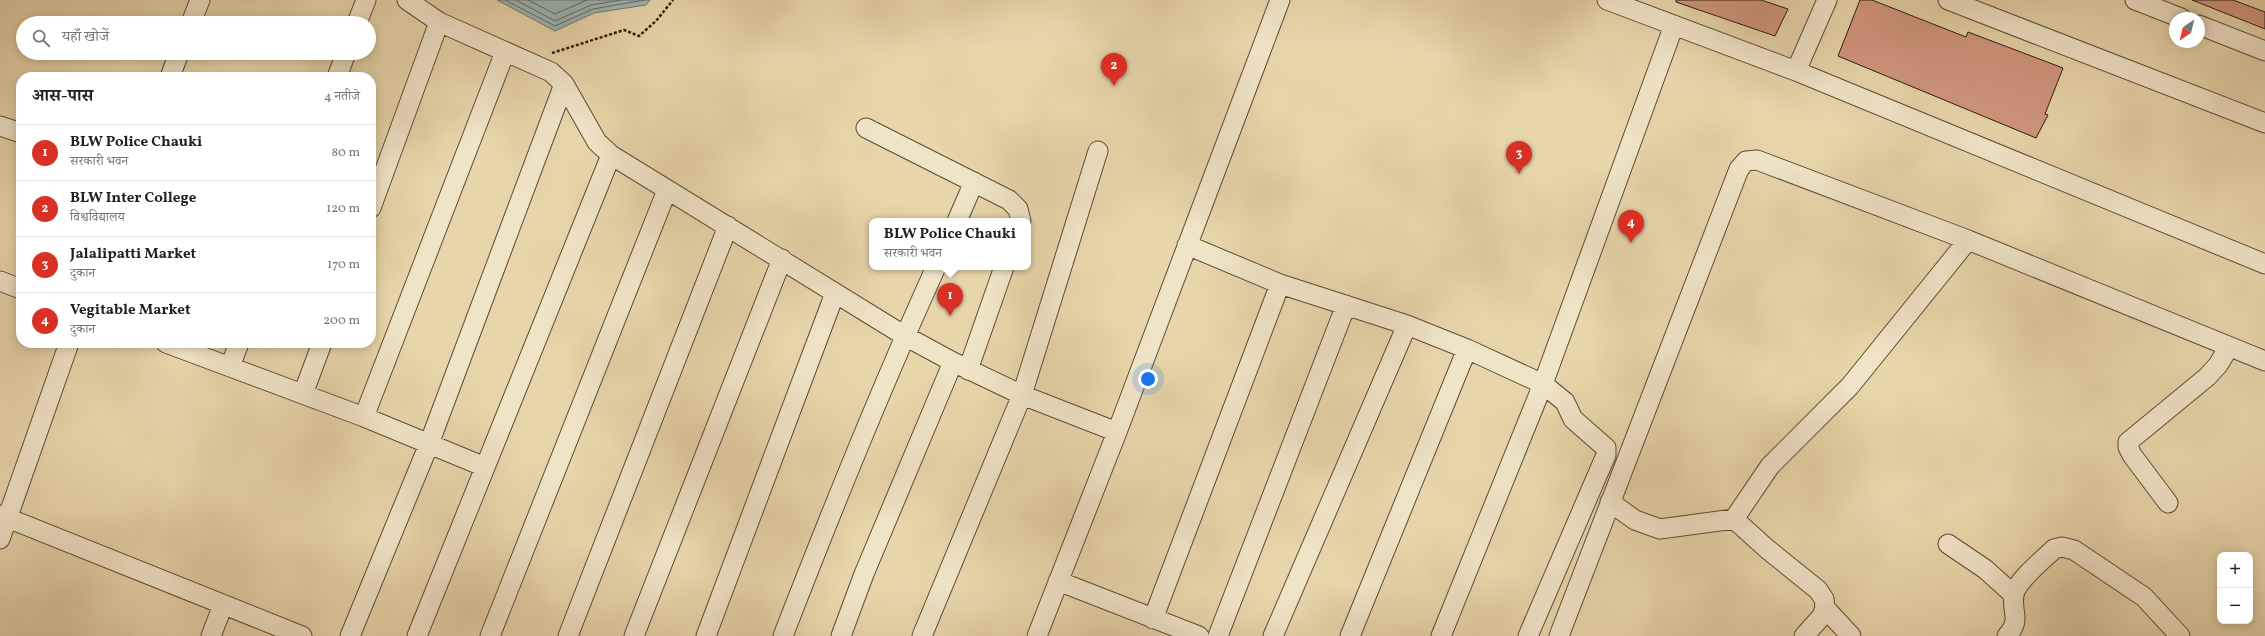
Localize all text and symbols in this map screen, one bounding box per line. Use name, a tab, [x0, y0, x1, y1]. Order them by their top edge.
north arrow	[2169, 12, 2205, 48]
search box	[16, 16, 376, 60]
icon: search	[30, 27, 52, 49]
text: यहाँ खोजें	[62, 27, 109, 48]
pin: 2	[1101, 53, 1127, 86]
text: आस-पास	[32, 85, 93, 108]
text: 4 नतीजे	[324, 88, 360, 106]
text: BLW Police Chauki	[70, 132, 202, 153]
pin: 3	[1506, 141, 1532, 174]
text: 1	[42, 144, 48, 162]
text: 80 m	[331, 144, 360, 162]
text: सरकारी भवन	[70, 153, 128, 171]
text: BLW Inter College	[70, 188, 196, 209]
text: 2	[42, 200, 48, 218]
text: 120 m	[326, 200, 360, 218]
text: विश्वविद्यालय	[70, 209, 125, 227]
pin: 4	[1618, 210, 1644, 243]
popup	[869, 218, 1031, 270]
text: BLW Police Chauki	[884, 224, 1016, 245]
text: Jalalipatti Market	[70, 244, 196, 265]
text: सरकारी भवन	[884, 245, 942, 263]
text: 3	[42, 256, 48, 274]
text: 170 m	[327, 256, 360, 274]
text: दुकान	[70, 265, 95, 283]
pin: 1	[937, 283, 963, 316]
text: Vegitable Market	[70, 300, 191, 321]
text: 4	[41, 312, 49, 330]
text: 200 m	[323, 312, 360, 330]
text: दुकान	[70, 321, 95, 339]
your location	[1138, 369, 1158, 389]
map controls	[2217, 552, 2253, 624]
button: +	[2217, 552, 2253, 588]
button: −	[2217, 588, 2253, 624]

